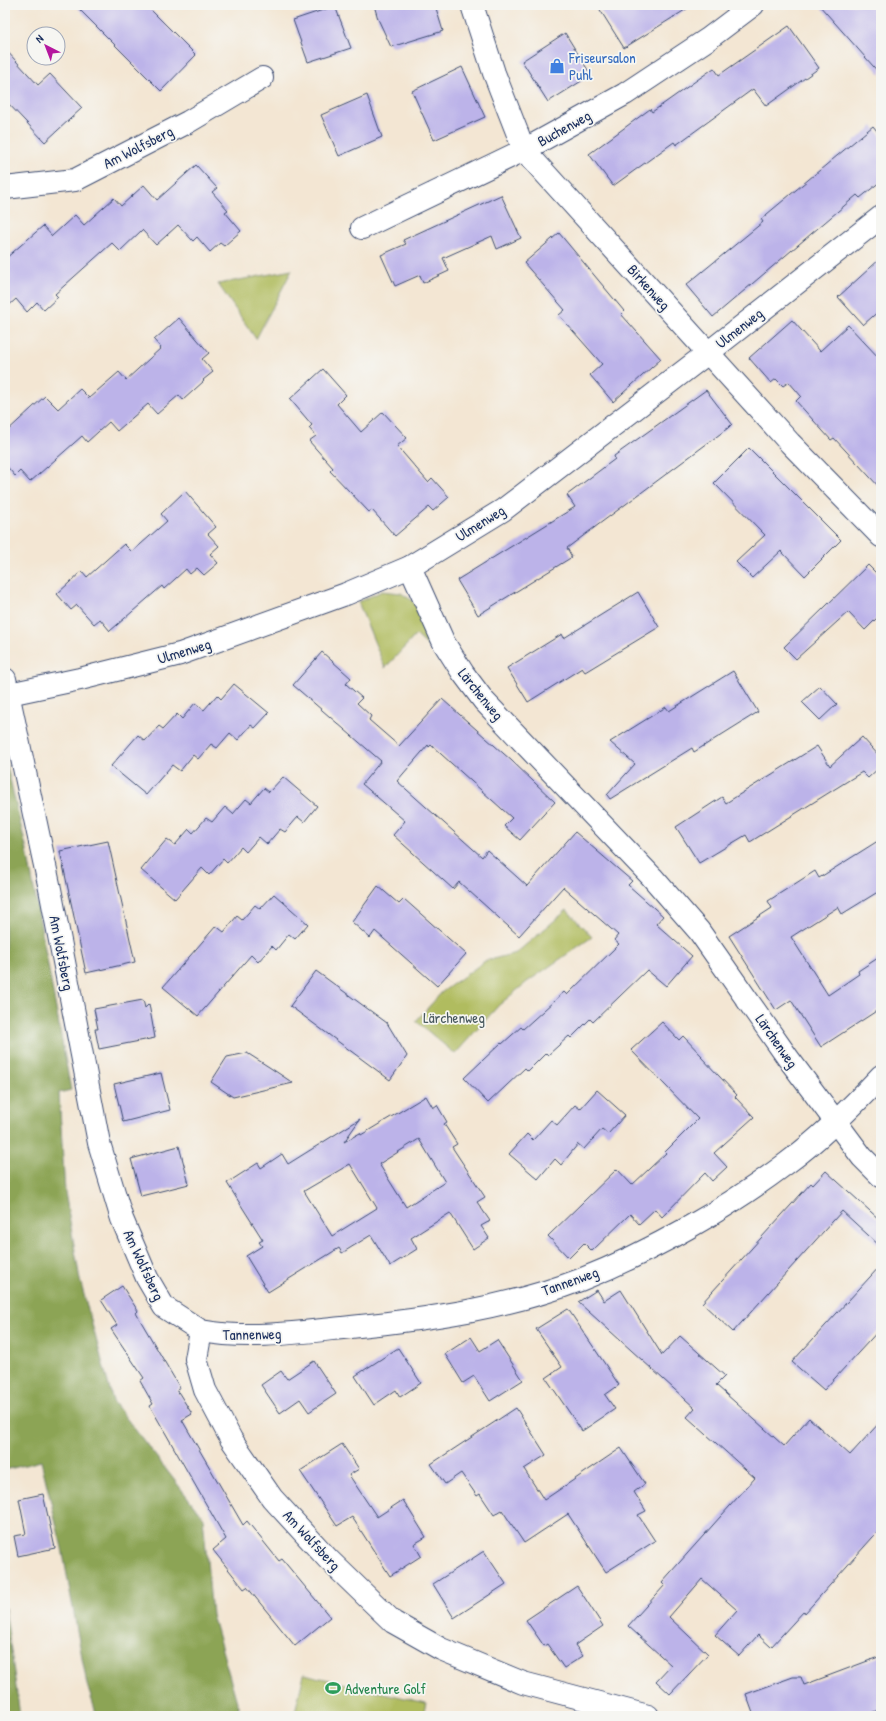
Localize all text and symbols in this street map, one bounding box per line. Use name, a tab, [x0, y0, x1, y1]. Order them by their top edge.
north arrow	[26, 26, 66, 66]
text: N	[32, 31, 46, 46]
place label: Friseursalon Puhl	[568, 47, 636, 85]
shop icon: Friseursalon Puhl	[548, 57, 566, 75]
street label: Buchenweg	[534, 105, 595, 151]
street label: Am Wolfsberg	[99, 120, 177, 174]
street label: Birkenweg	[623, 259, 676, 315]
street label: Ulmenweg	[711, 303, 767, 353]
street label: Ulmenweg	[451, 499, 509, 546]
street label: Ulmenweg	[155, 633, 214, 669]
street label: Lärchenweg	[453, 663, 509, 725]
street label: Am Wolfsberg	[44, 914, 80, 993]
park label: Lärchenweg	[423, 1007, 485, 1028]
street label: Lärchenweg	[751, 1010, 803, 1073]
street label: Am Wolfsberg	[118, 1226, 170, 1304]
street label: Tannenweg	[539, 1261, 602, 1301]
street label: Tannenweg	[222, 1323, 282, 1345]
street label: Am Wolfsberg	[278, 1505, 346, 1575]
place label: Adventure Golf	[345, 1678, 427, 1699]
sports icon: Adventure Golf	[324, 1679, 342, 1697]

